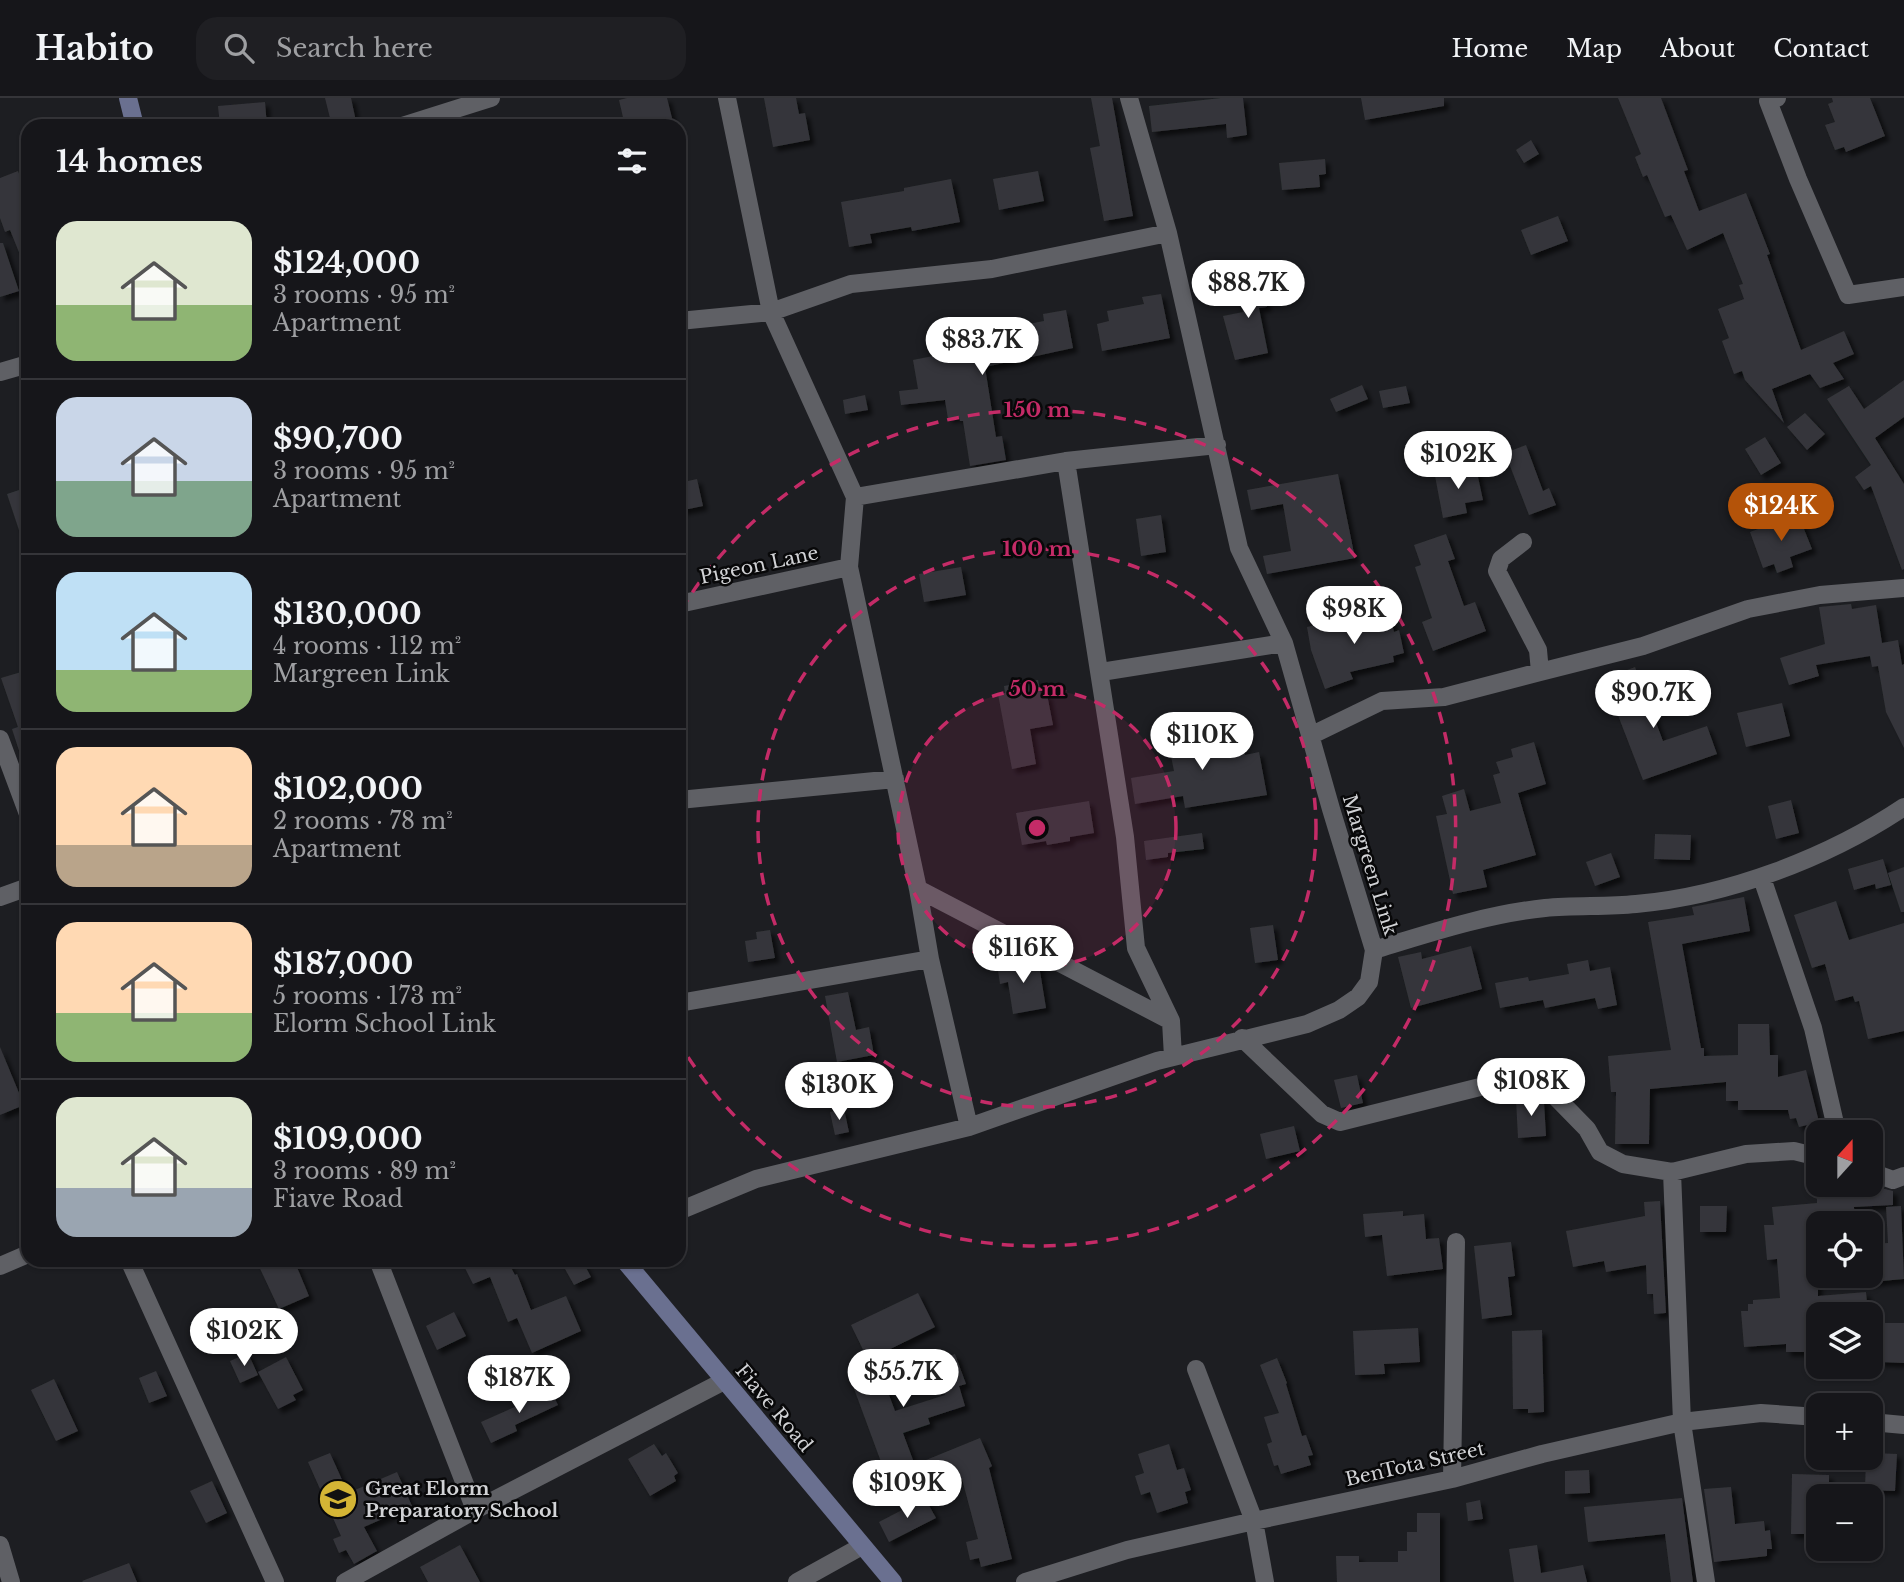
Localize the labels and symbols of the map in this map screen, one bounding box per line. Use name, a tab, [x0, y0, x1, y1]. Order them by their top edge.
pin: $88.7K	[1191, 260, 1305, 320]
pin: $83.7K	[925, 317, 1039, 377]
text: 150 m	[1004, 397, 1070, 423]
pin: $102K	[1409, 432, 1507, 491]
pin: $124K	[1732, 484, 1830, 543]
text: 100 m	[1002, 536, 1072, 562]
street label: Pigeon Lane	[697, 541, 821, 589]
pin: $98K	[1313, 587, 1395, 646]
pin: $90.7K	[1596, 670, 1710, 730]
text: 50 m	[1008, 676, 1066, 702]
pin: $110K	[1153, 712, 1251, 772]
street label: Margreen Link	[1338, 792, 1402, 938]
centre of rings	[1025, 816, 1049, 840]
pin: $116K	[974, 926, 1072, 985]
pin: $108K	[1482, 1058, 1580, 1118]
pin: $130K	[790, 1062, 888, 1122]
north arrow	[1806, 1120, 1883, 1197]
pin: $102K	[195, 1308, 293, 1368]
pin: $55.7K	[846, 1350, 960, 1409]
pin: $187K	[470, 1356, 568, 1415]
street label: Fiave Road	[731, 1359, 817, 1457]
street label: BenTota Street	[1343, 1437, 1488, 1491]
pin: $109K	[858, 1460, 956, 1520]
place label: Great Elorm Preparatory School	[365, 1477, 559, 1522]
school or university icon: Great Elorm Preparatory School	[317, 1478, 359, 1520]

